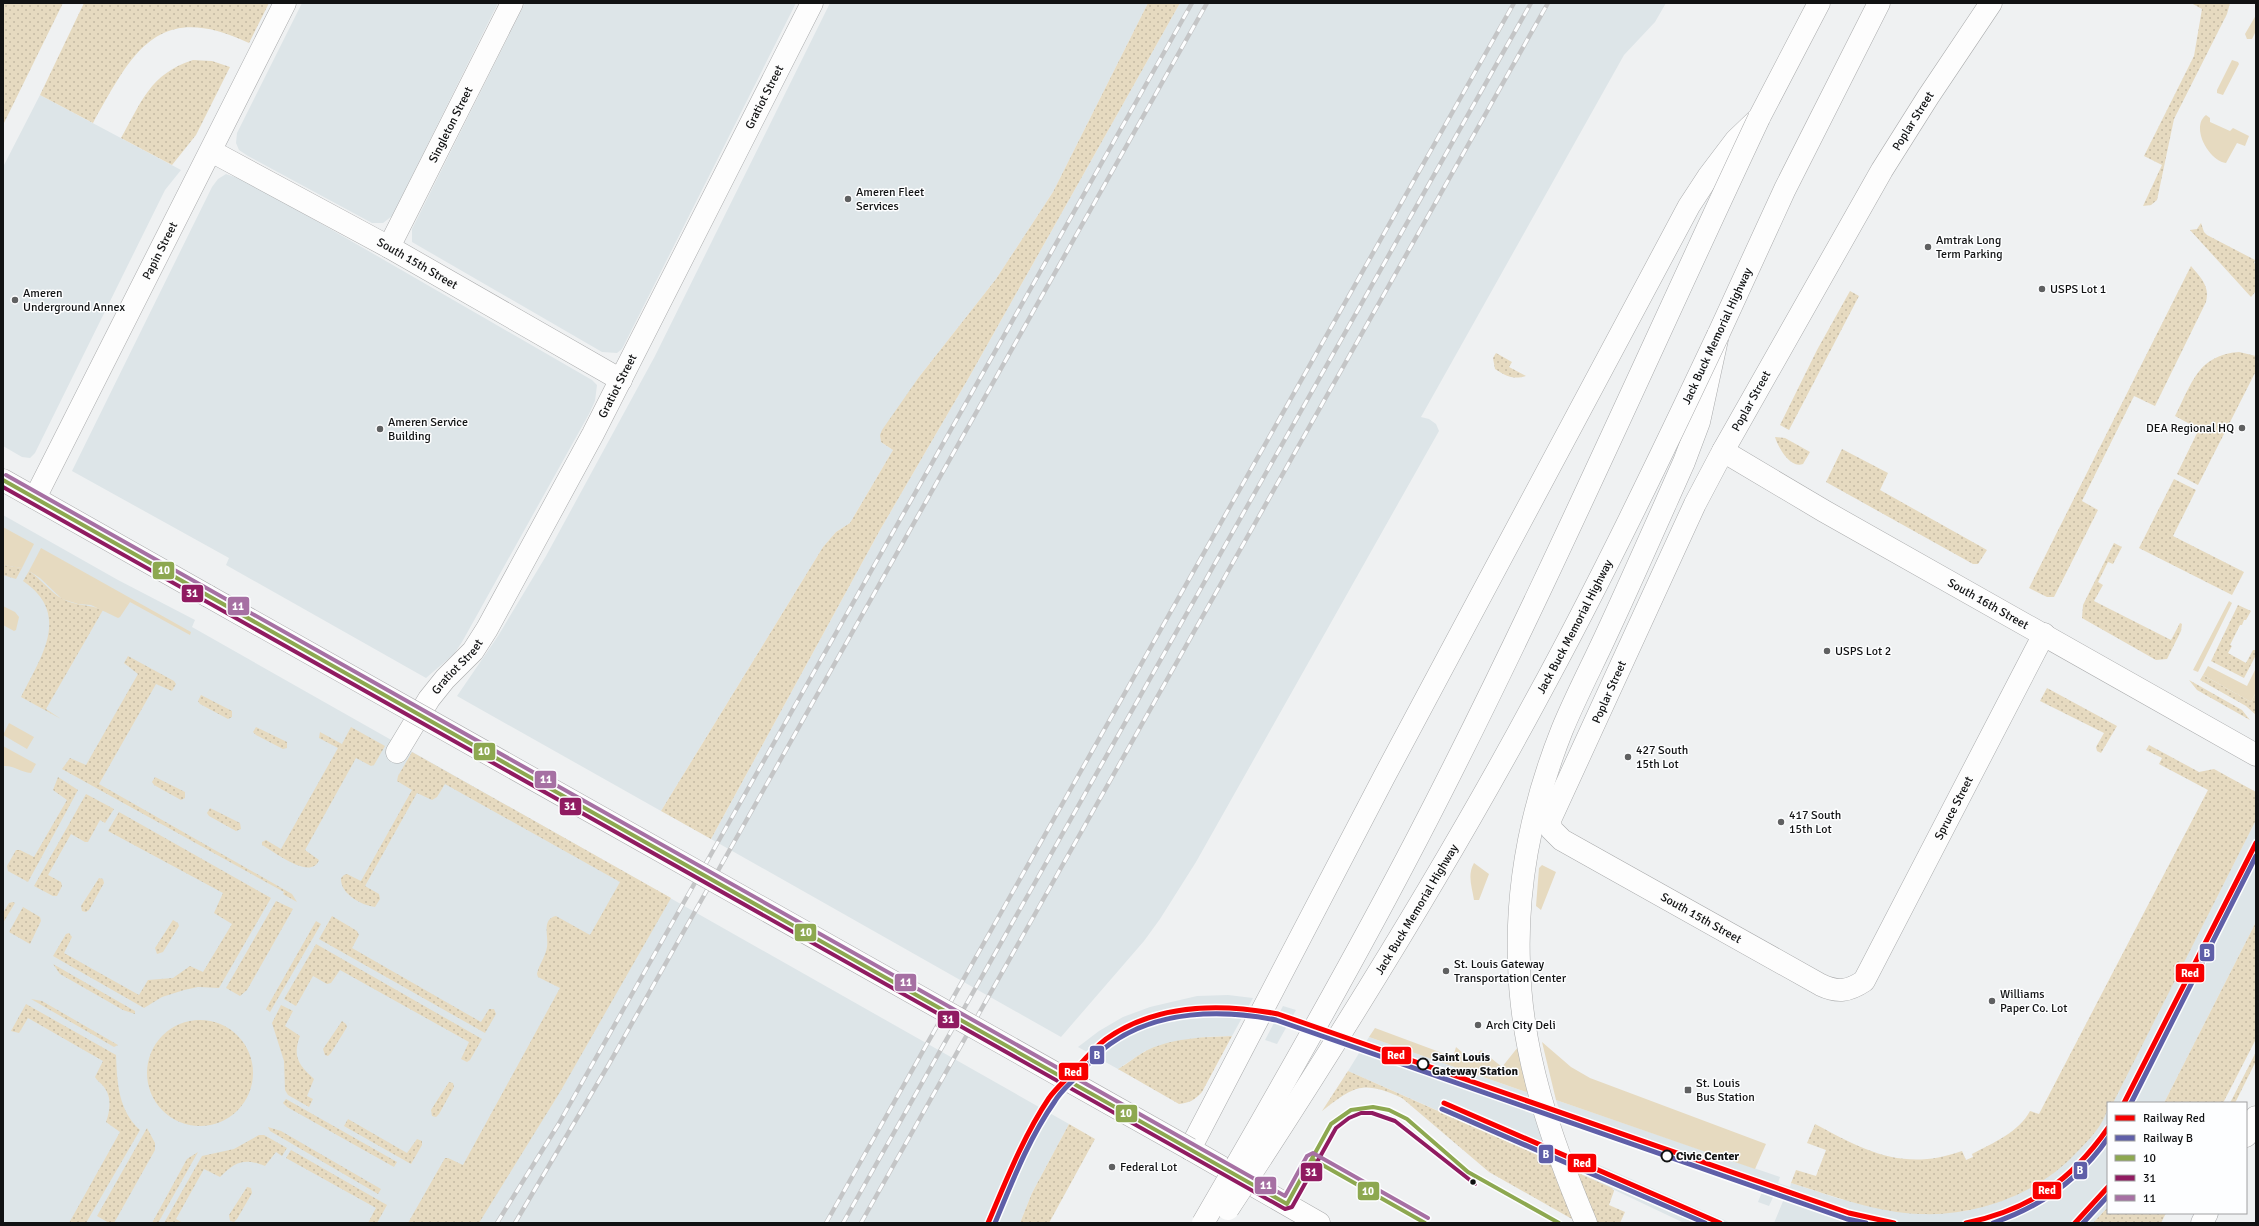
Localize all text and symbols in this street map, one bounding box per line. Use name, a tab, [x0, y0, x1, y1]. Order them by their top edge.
street label: Gratiot Street	[742, 63, 787, 132]
street label: Singleton Street	[426, 84, 477, 165]
street label: Poplar Street	[1889, 89, 1938, 154]
place label: Ameren Fleet Services	[856, 185, 924, 214]
marker: Ameren Fleet Services	[843, 194, 853, 204]
street label: Papin Street	[139, 220, 181, 282]
place label: Amtrak Long Term Parking	[1936, 233, 2003, 262]
street label: South 15th Street	[374, 235, 460, 293]
marker: Amtrak Long Term Parking	[1923, 242, 1933, 252]
street label: Jack Buck Memorial Highway	[1679, 265, 1756, 407]
place label: USPS Lot 1	[2050, 282, 2106, 297]
marker: USPS Lot 1	[2037, 284, 2047, 294]
place label: Ameren Underground Annex	[23, 286, 126, 315]
marker: Ameren Underground Annex	[10, 295, 20, 305]
street label: Gratiot Street	[595, 352, 640, 421]
street label: Poplar Street	[1729, 368, 1774, 434]
place label: Ameren Service Building	[388, 415, 468, 444]
place label: DEA Regional HQ	[2146, 421, 2234, 436]
marker: DEA Regional HQ	[2237, 423, 2247, 433]
marker: Ameren Service Building	[375, 424, 385, 434]
street label: Jack Buck Memorial Highway	[1534, 557, 1616, 697]
line badge: 10	[152, 561, 175, 580]
text: 10	[158, 564, 170, 577]
street label: South 16th Street	[1945, 575, 2031, 633]
line badge: 31	[181, 584, 204, 603]
text: 31	[186, 587, 198, 600]
line badge: 11	[227, 596, 250, 616]
text: 11	[232, 600, 244, 613]
street label: Gratiot Street	[429, 636, 487, 698]
place label: USPS Lot 2	[1835, 644, 1891, 659]
marker: USPS Lot 2	[1822, 646, 1832, 656]
street label: Poplar Street	[1589, 659, 1630, 726]
line badge: 10	[473, 742, 496, 761]
place label: 427 South 15th Lot	[1636, 743, 1688, 772]
text: 10	[478, 745, 490, 758]
marker: 427 South 15th Lot	[1623, 752, 1633, 762]
line badge: 11	[534, 770, 557, 789]
text: 11	[540, 773, 552, 786]
street label: Spruce Street	[1931, 774, 1977, 843]
line badge: 31	[559, 797, 582, 816]
text: 31	[564, 800, 576, 813]
place label: 417 South 15th Lot	[1789, 808, 1841, 837]
marker: 417 South 15th Lot	[1776, 817, 1786, 827]
street label: Jack Buck Memorial Highway	[1372, 841, 1462, 978]
street label: South 15th Street	[1658, 890, 1744, 947]
line badge: 10	[794, 923, 817, 942]
text: 10	[800, 926, 812, 939]
line badge: B	[2199, 943, 2215, 962]
text: B	[2204, 947, 2211, 960]
place label: St. Louis Gateway Transportation Center	[1454, 957, 1567, 986]
line badge: Red	[2175, 963, 2205, 983]
marker: St. Louis Gateway Transportation Center	[1441, 966, 1451, 976]
text: Red	[2181, 967, 2199, 980]
line badge: 11	[894, 973, 917, 992]
text: 11	[900, 976, 912, 989]
place label: Williams Paper Co. Lot	[2000, 987, 2067, 1016]
marker: Williams Paper Co. Lot	[1987, 996, 1997, 1006]
line badge: 31	[937, 1010, 960, 1029]
text: 31	[942, 1013, 954, 1026]
place label: Arch City Deli	[1486, 1018, 1556, 1033]
marker: Arch City Deli	[1473, 1020, 1483, 1030]
line badge: B	[1089, 1045, 1105, 1065]
line badge: Red	[1381, 1046, 1412, 1065]
text: B	[1094, 1049, 1101, 1062]
text: Red	[1387, 1049, 1405, 1062]
place label: Saint Louis Gateway Station	[1432, 1050, 1518, 1079]
marker: Saint Louis Gateway Station	[1416, 1057, 1430, 1071]
line badge: Red	[1058, 1062, 1089, 1081]
text: Red	[1064, 1066, 1082, 1079]
place label: St. Louis Bus Station	[1696, 1076, 1755, 1105]
marker: St. Louis Bus Station	[1683, 1085, 1693, 1095]
legend	[2107, 1102, 2247, 1214]
line badge: 10	[1115, 1104, 1138, 1123]
text: 10	[1120, 1107, 1132, 1120]
text: Railway Red	[2143, 1111, 2205, 1126]
text: Railway B	[2143, 1131, 2193, 1146]
line badge: B	[1538, 1144, 1554, 1164]
text: B	[1543, 1148, 1550, 1161]
marker: Civic Center	[1660, 1149, 1674, 1163]
place label: Civic Center	[1676, 1149, 1739, 1164]
text: 10	[2143, 1151, 2156, 1166]
line badge: Red	[1567, 1153, 1597, 1173]
text: Red	[1573, 1157, 1591, 1170]
place label: Federal Lot	[1120, 1160, 1177, 1175]
line badge: B	[2073, 1161, 2088, 1180]
marker: Federal Lot	[1107, 1162, 1117, 1172]
line badge: 31	[1300, 1162, 1323, 1182]
text: B	[2077, 1164, 2084, 1177]
text: 31	[1305, 1166, 1317, 1179]
text: 31	[2143, 1171, 2156, 1186]
line badge: 11	[1254, 1176, 1277, 1195]
unlabelled marker	[1468, 1177, 1478, 1187]
text: 11	[1260, 1179, 1272, 1192]
line badge: 10	[1357, 1181, 1380, 1201]
line badge: Red	[2032, 1181, 2062, 1200]
text: Red	[2038, 1184, 2056, 1197]
text: 10	[1362, 1185, 1374, 1198]
text: 11	[2143, 1191, 2156, 1206]

